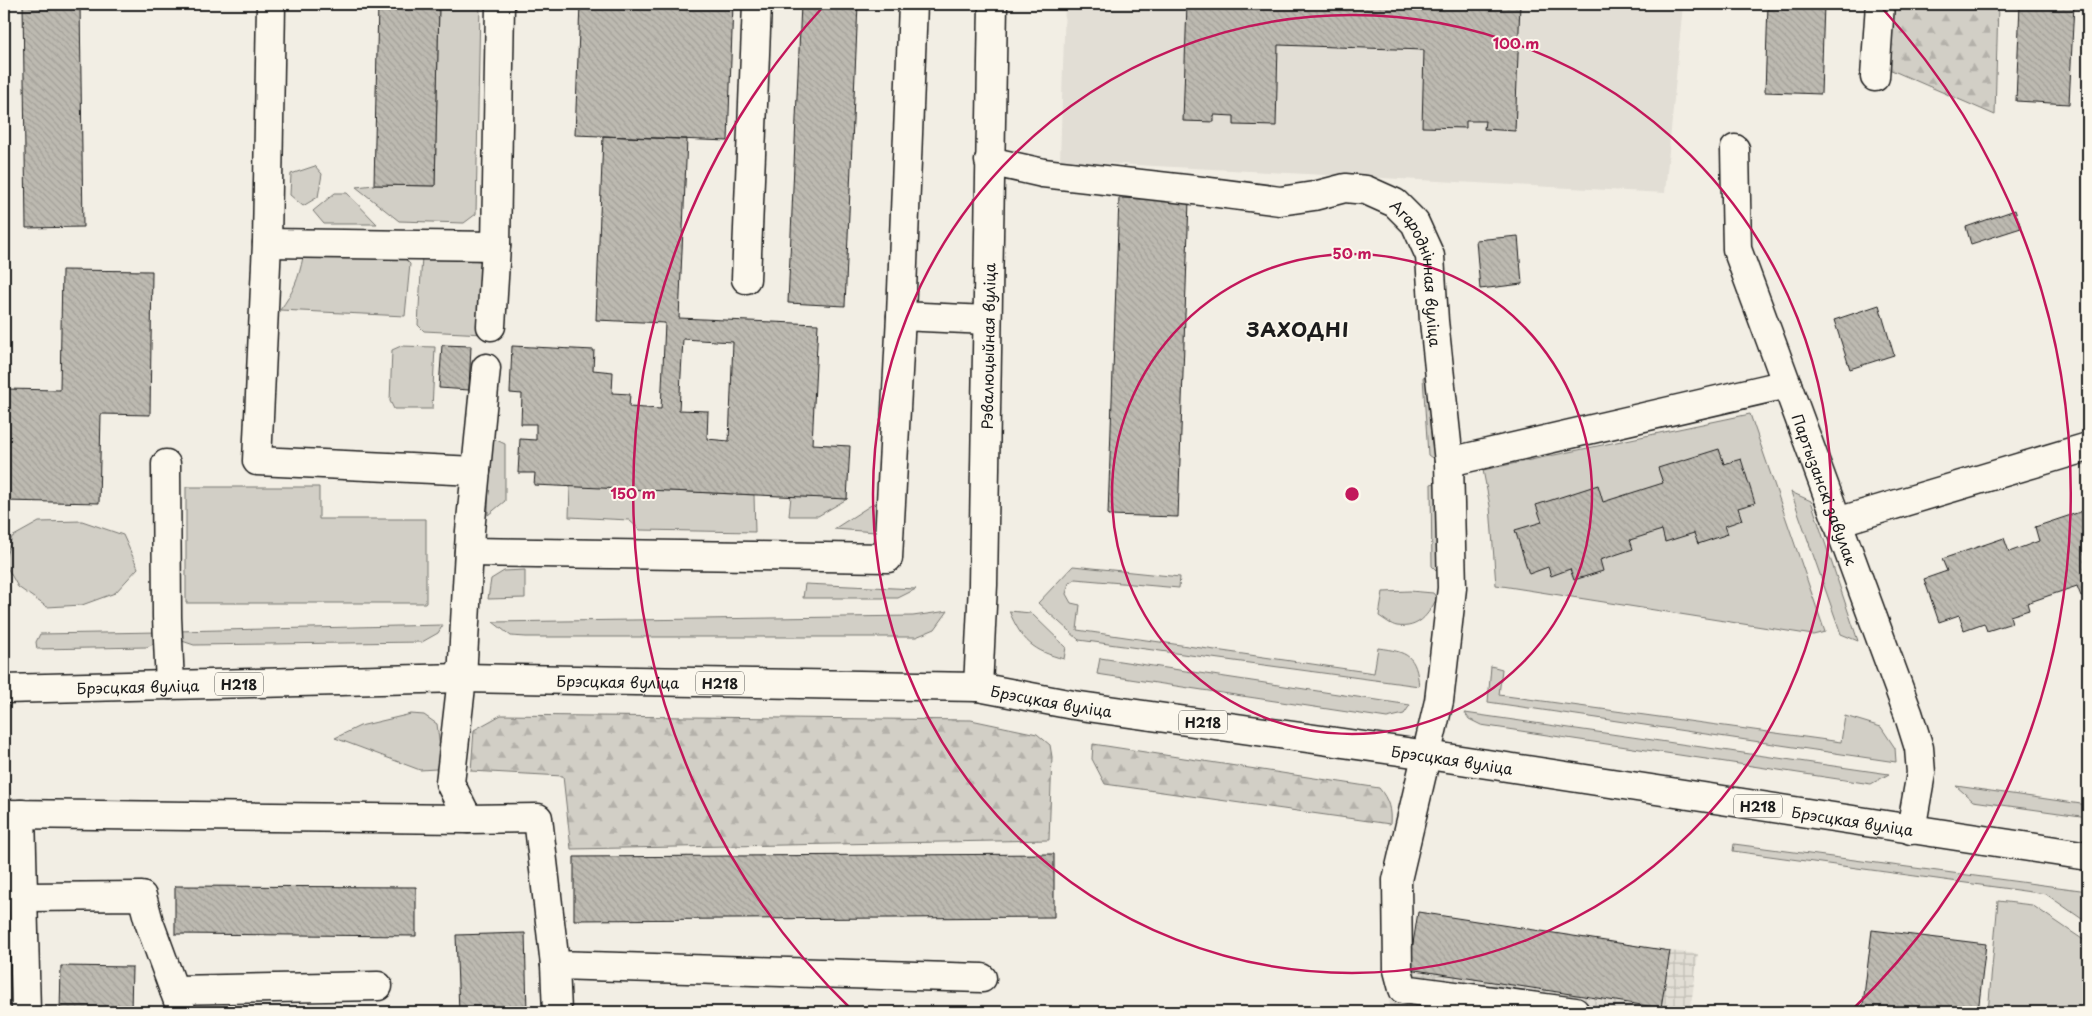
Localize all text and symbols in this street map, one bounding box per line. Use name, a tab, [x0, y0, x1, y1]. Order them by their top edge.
text: 100 m	[1493, 31, 1539, 54]
street label: Агароднінная вуліца	[1385, 193, 1448, 349]
text: 50 m	[1333, 241, 1371, 264]
street label: Рэвалюцыйная вуліца	[974, 262, 1000, 430]
district label: ЗАХОДНІ	[1245, 314, 1350, 344]
street label: Партызанскі завулак	[1787, 410, 1864, 568]
text: 150 m	[610, 481, 656, 504]
centre of rings	[1343, 485, 1361, 503]
street label: Брэсцкая вуліца	[556, 668, 680, 693]
road number: Н218	[696, 671, 744, 694]
road number: Н218	[215, 672, 263, 696]
street label: Брэсцкая вуліца	[76, 673, 200, 699]
street label: Брэсцкая вуліца	[989, 678, 1115, 722]
road number: Н218	[1179, 710, 1227, 734]
street label: Брэсцкая вуліца	[1390, 738, 1516, 780]
road number: Н218	[1734, 794, 1782, 818]
street label: Брэсцкая вуліца	[1790, 799, 1916, 841]

